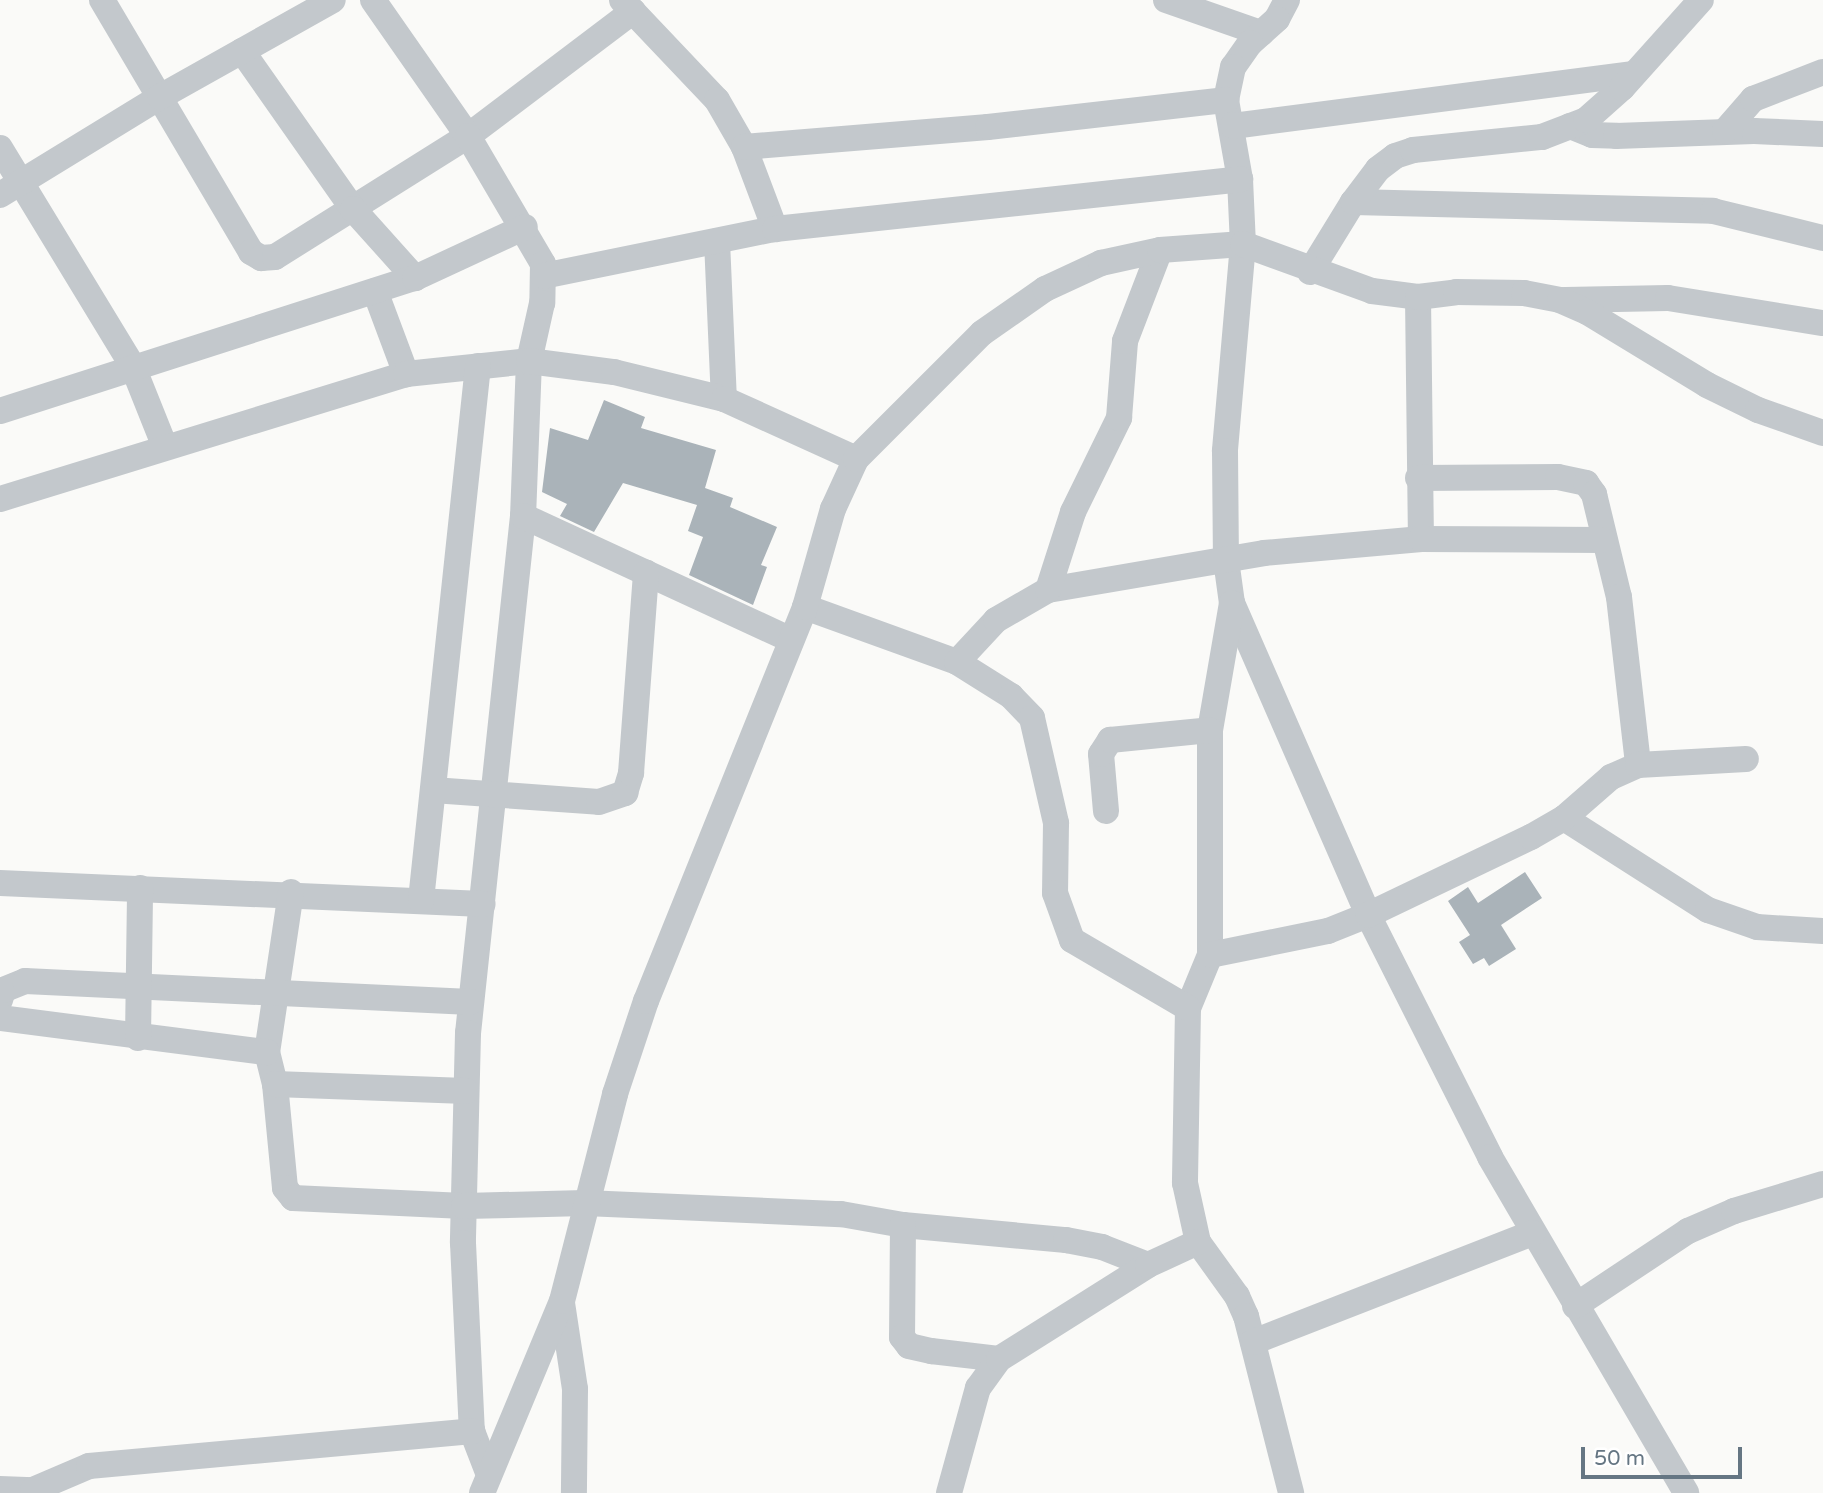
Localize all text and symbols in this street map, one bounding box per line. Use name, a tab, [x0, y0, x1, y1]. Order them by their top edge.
scale bar	[1585, 1434, 1746, 1478]
text: 50 m	[1594, 1446, 1645, 1471]

